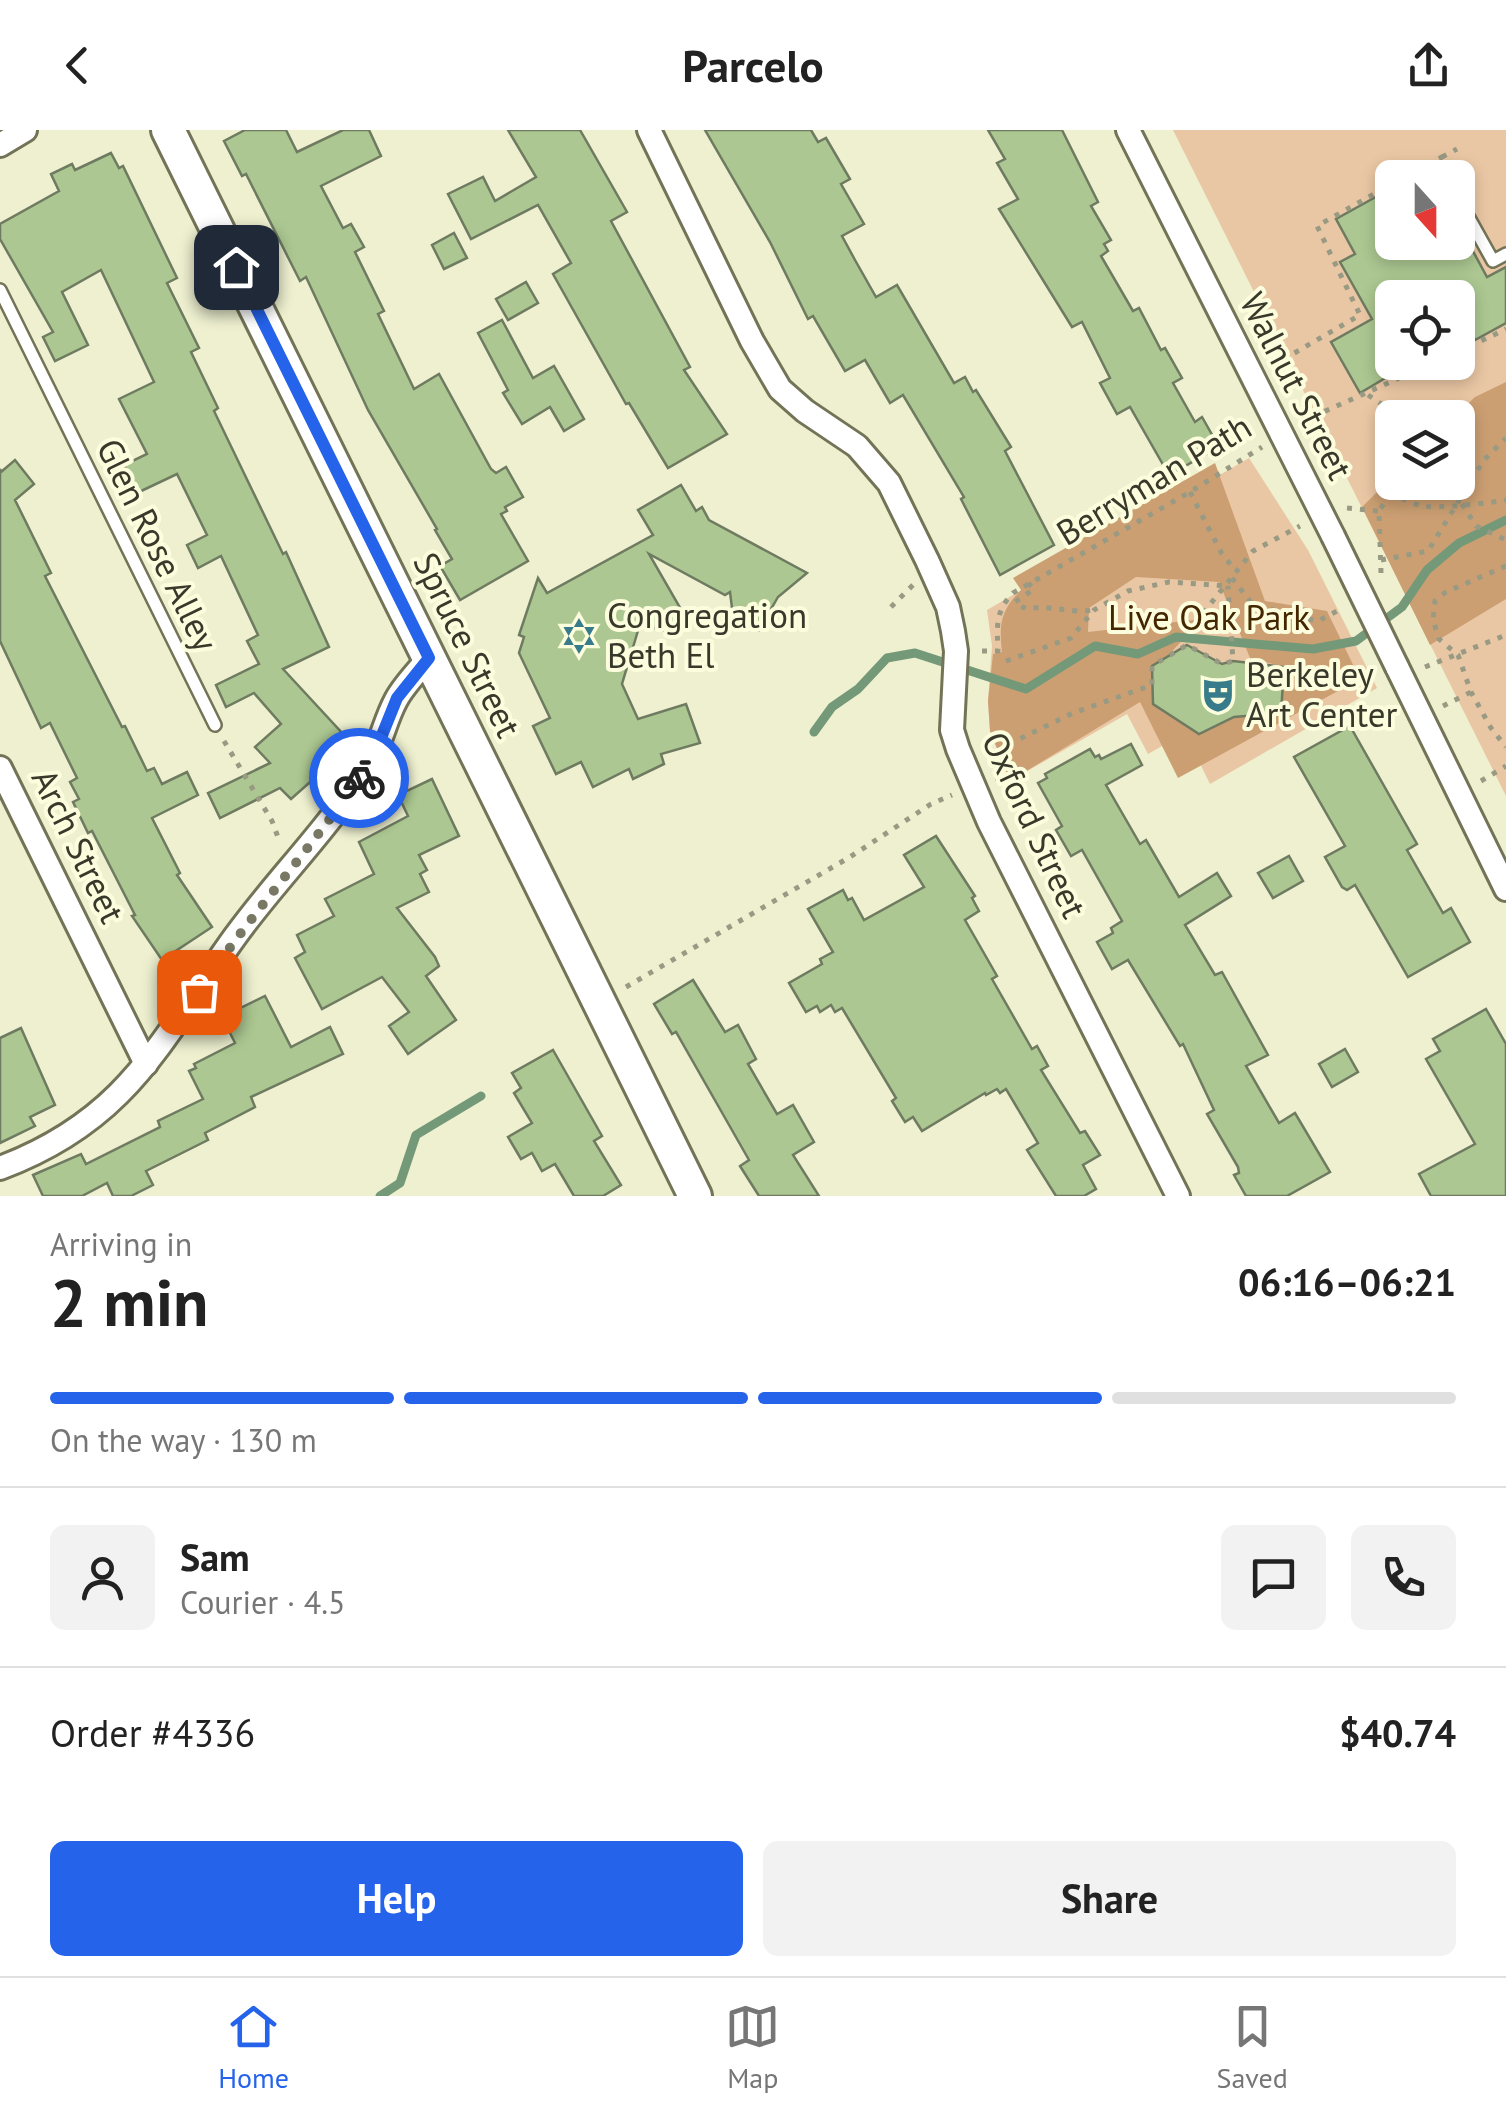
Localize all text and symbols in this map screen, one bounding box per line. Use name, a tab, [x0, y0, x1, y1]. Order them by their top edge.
text: Parcelo	[682, 36, 824, 94]
icon: back	[50, 38, 105, 93]
icon: share	[1401, 38, 1456, 93]
north arrow	[1375, 160, 1475, 260]
map controls	[1375, 160, 1475, 500]
pin	[194, 225, 279, 310]
icon: home	[209, 240, 264, 295]
button: locate	[1375, 280, 1475, 380]
street label: Walnut Street	[1230, 284, 1364, 487]
button: layers	[1375, 400, 1475, 500]
street label: Berryman Path	[1048, 403, 1259, 555]
street label: Glen Rose Alley	[87, 431, 229, 658]
street label: Spruce Street	[403, 545, 532, 745]
place label: Congregation Beth El	[607, 592, 807, 678]
park label: Live Oak Park	[1108, 594, 1310, 640]
synagogue icon: Congregation Beth El	[560, 617, 598, 655]
place label: Berkeley Art Center	[1246, 651, 1398, 737]
theatre icon: Berkeley Art Center	[1199, 676, 1237, 714]
street label: Oxford Street	[972, 724, 1098, 925]
courier	[309, 728, 409, 828]
icon: bike	[332, 751, 387, 806]
street label: Arch Street	[22, 761, 136, 930]
pin	[157, 950, 242, 1035]
icon: bag	[172, 965, 227, 1020]
text: Arriving in	[50, 1223, 192, 1265]
text: 06:16–06:21	[1238, 1257, 1456, 1306]
text: 2 min	[50, 1260, 209, 1344]
text: On the way · 130 m	[50, 1419, 317, 1461]
button: person	[50, 1525, 155, 1630]
button: chat	[1221, 1525, 1326, 1630]
button: phone	[1351, 1525, 1456, 1630]
text: Sam	[180, 1532, 250, 1581]
text: Courier · 4.5	[180, 1581, 346, 1623]
text: Order #4336	[50, 1708, 255, 1757]
text: $40.74	[1339, 1708, 1456, 1757]
button: Help	[50, 1841, 743, 1956]
button: Share	[763, 1841, 1456, 1956]
tab: Home	[218, 1999, 289, 2096]
tab: Map	[725, 1999, 780, 2096]
tab: Saved	[1217, 1999, 1288, 2096]

